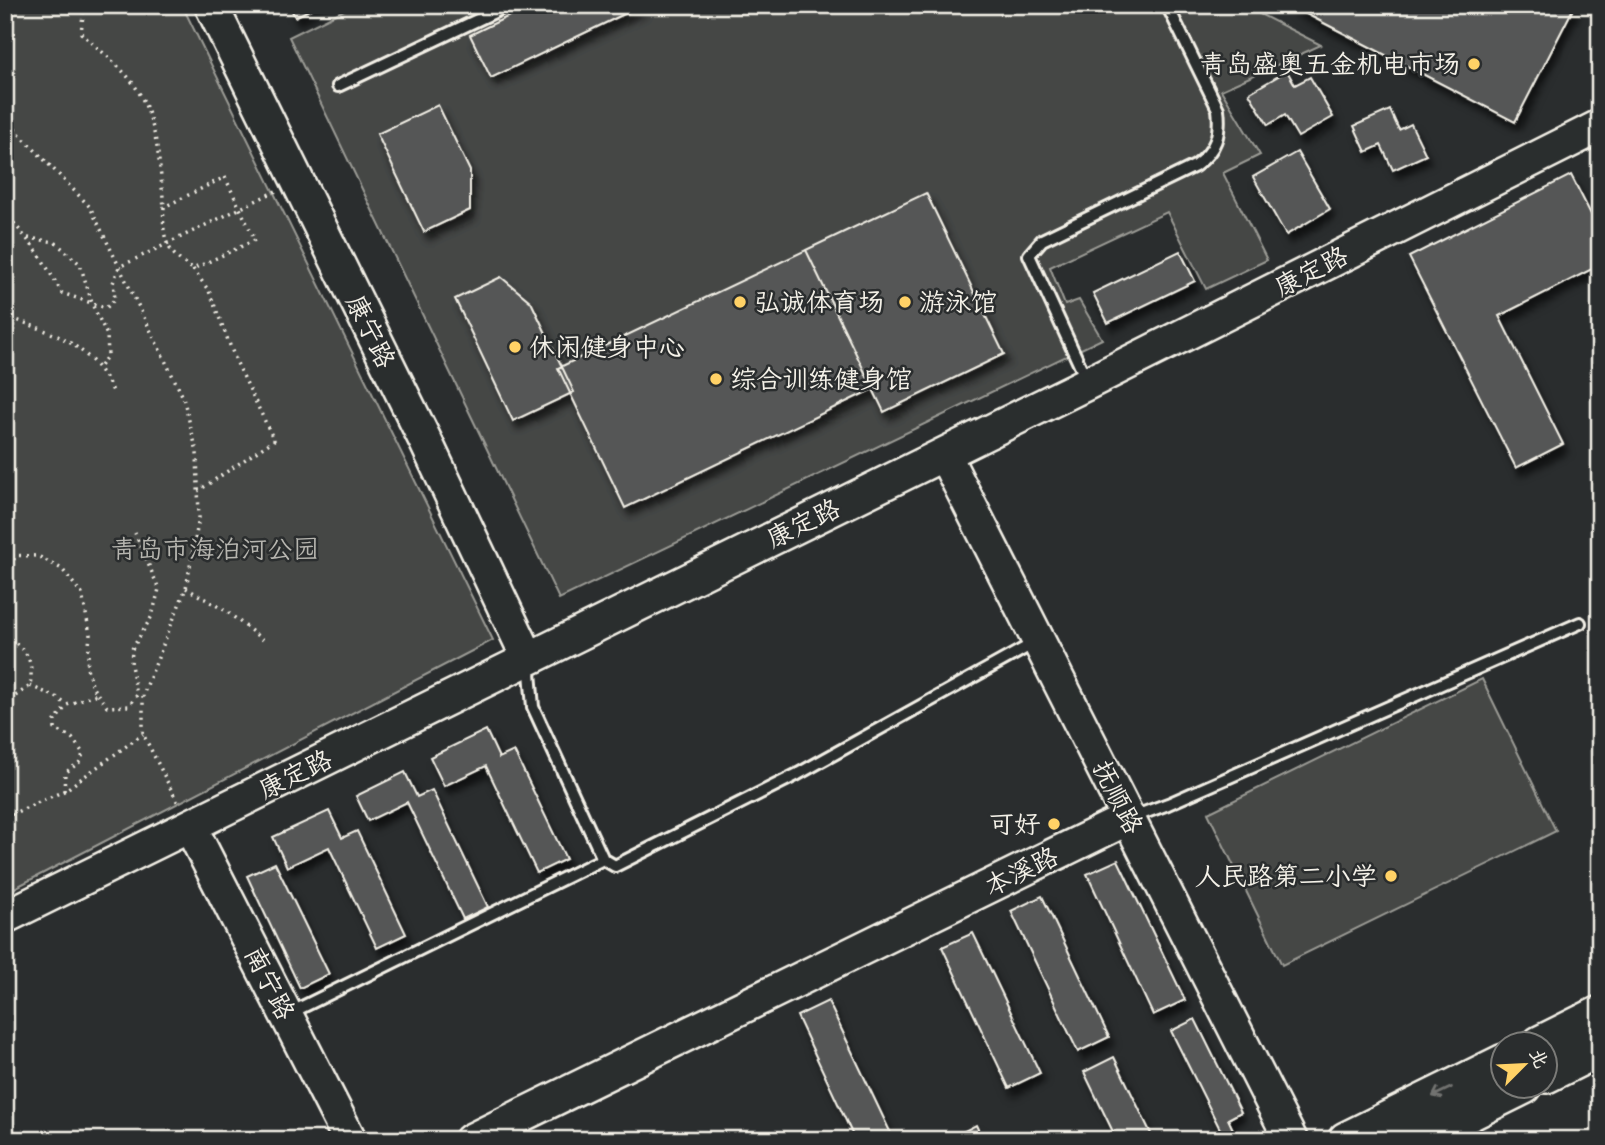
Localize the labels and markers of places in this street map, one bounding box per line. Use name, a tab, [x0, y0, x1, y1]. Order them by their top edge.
place label: 青岛盛奥五金机电市场	[1200, 46, 1460, 81]
marker: 青岛盛奥五金机电市场	[1466, 56, 1482, 72]
place label: 弘诚体育场	[754, 284, 884, 319]
place label: 游泳馆	[919, 284, 997, 319]
marker: 弘诚体育场	[732, 294, 748, 310]
marker: 游泳馆	[897, 294, 913, 310]
place label: 休闲健身中心	[529, 329, 685, 364]
marker: 休闲健身中心	[507, 339, 523, 355]
place label: 综合训练健身馆	[730, 361, 912, 396]
marker: 综合训练健身馆	[708, 371, 724, 387]
place label: 可好	[988, 806, 1041, 841]
marker: 可好	[1046, 816, 1062, 832]
place label: 人民路第二小学	[1195, 858, 1377, 893]
marker: 人民路第二小学	[1383, 868, 1399, 884]

